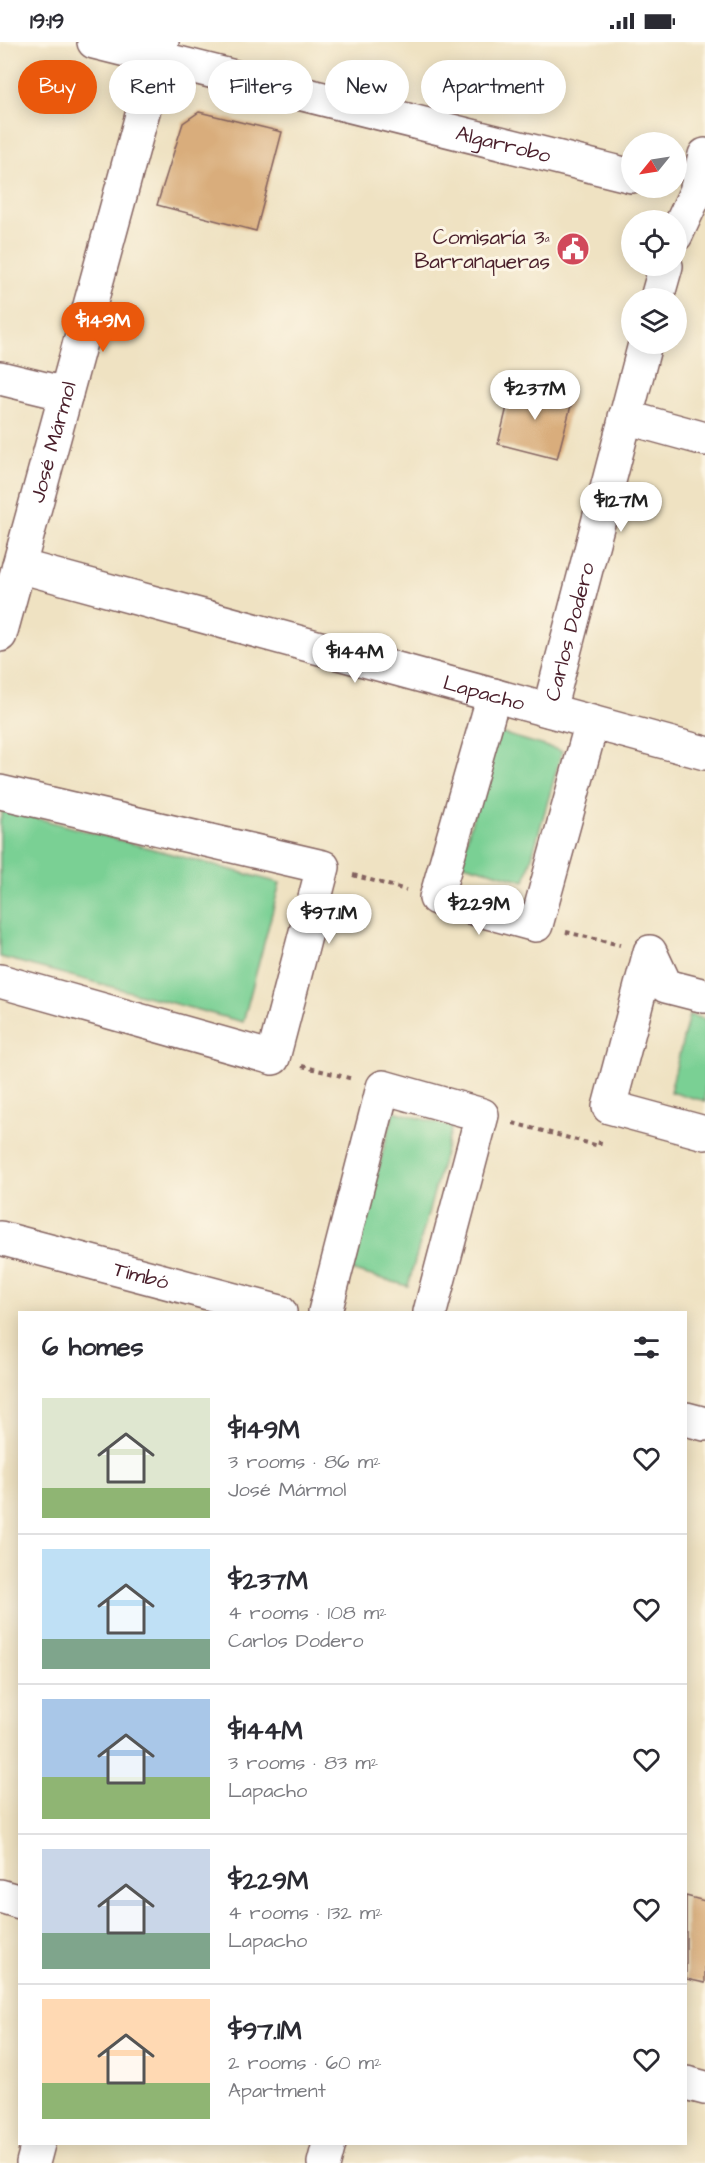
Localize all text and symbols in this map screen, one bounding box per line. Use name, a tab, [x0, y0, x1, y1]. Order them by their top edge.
text: 19:19	[30, 6, 64, 37]
chip: Buy	[18, 60, 97, 114]
chip: Rent	[109, 60, 196, 114]
chip: Filters	[208, 60, 313, 114]
chip: New	[325, 60, 409, 114]
chip: Apartment	[421, 60, 566, 114]
street label: Algarrobo	[453, 118, 554, 170]
north arrow	[621, 132, 687, 198]
map controls	[621, 132, 687, 354]
button: locate	[621, 210, 687, 276]
place label: Comisaría 3ª Barranqueras	[414, 223, 550, 276]
public building icon: Comisaría 3ª Barranqueras	[555, 231, 591, 267]
button: layers	[621, 288, 687, 354]
pin: $149M	[61, 302, 145, 353]
text: $149M	[75, 307, 131, 335]
pin: $237M	[493, 370, 577, 421]
text: $237M	[504, 375, 566, 403]
street label: José Mármol	[22, 378, 83, 506]
pin: $127M	[579, 482, 663, 533]
text: $127M	[594, 487, 648, 515]
street label: Carlos Dodero	[537, 559, 602, 704]
pin: $144M	[313, 633, 397, 684]
text: $144M	[326, 638, 384, 666]
street label: Lapacho	[440, 668, 528, 718]
pin: $229M	[437, 885, 521, 936]
text: $229M	[448, 890, 510, 918]
pin: $97.1M	[280, 894, 378, 945]
text: $97.1M	[301, 899, 357, 927]
street label: Timbó	[110, 1254, 172, 1297]
text: 6 homes	[42, 1329, 144, 1365]
icon: filters	[630, 1331, 663, 1364]
text: $149M	[228, 1412, 300, 1448]
icon: home	[90, 1422, 162, 1494]
icon: heart	[630, 1442, 663, 1475]
text: 3 rooms · 86 m²	[228, 1448, 381, 1476]
text: José Mármol	[228, 1476, 346, 1504]
text: $237M	[228, 1563, 308, 1599]
icon: home	[90, 1573, 162, 1645]
icon: heart	[630, 1593, 663, 1626]
text: 4 rooms · 108 m²	[228, 1599, 387, 1627]
text: Carlos Dodero	[228, 1627, 363, 1655]
text: $144M	[228, 1713, 303, 1749]
icon: home	[90, 1723, 162, 1795]
icon: heart	[630, 1743, 663, 1776]
text: 3 rooms · 83 m²	[228, 1749, 378, 1777]
text: Lapacho	[228, 1777, 307, 1805]
text: $229M	[228, 1863, 309, 1899]
icon: home	[90, 1873, 162, 1945]
icon: heart	[630, 1893, 663, 1926]
text: 4 rooms · 132 m²	[228, 1899, 383, 1927]
text: Lapacho	[228, 1927, 307, 1955]
text: $97.1M	[228, 2013, 302, 2049]
icon: home	[90, 2023, 162, 2095]
icon: heart	[630, 2043, 663, 2076]
text: 2 rooms · 60 m²	[228, 2049, 382, 2077]
text: Apartment	[228, 2077, 326, 2105]

